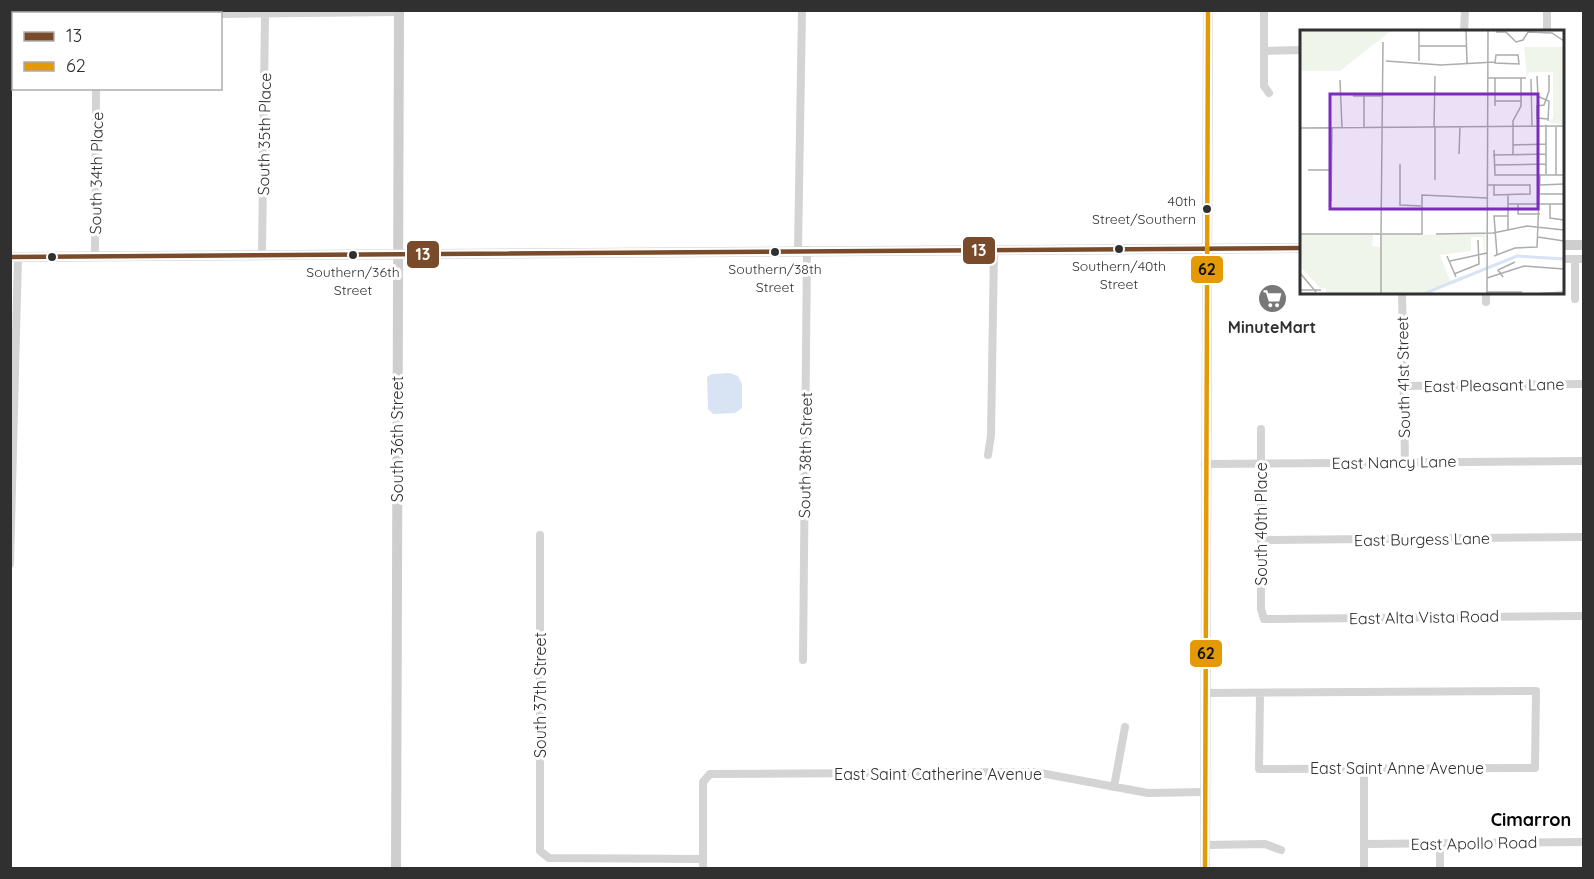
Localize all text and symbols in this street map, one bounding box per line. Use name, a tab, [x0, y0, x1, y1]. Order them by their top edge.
legend	[12, 12, 222, 90]
text: 13	[66, 24, 82, 47]
inset map	[1300, 30, 1564, 294]
text: 62	[66, 54, 86, 77]
street label: South 35th Place	[253, 72, 275, 196]
street label: South 34th Place	[85, 112, 107, 234]
place label: 40th Street/Southern	[1092, 192, 1196, 228]
marker: 40th Street/Southern	[1201, 203, 1213, 215]
line badge: 13	[962, 236, 996, 265]
line badge: 13	[406, 240, 440, 269]
text: 13	[972, 240, 986, 260]
marker: Southern/40th Street	[1113, 243, 1125, 255]
text: 13	[416, 244, 430, 264]
marker: Southern/38th Street	[769, 246, 781, 258]
marker: Southern/36th Street	[347, 249, 359, 261]
unlabelled marker	[46, 251, 58, 263]
line badge: 62	[1190, 255, 1224, 284]
place label: Southern/40th Street	[1072, 257, 1166, 293]
text: 62	[1198, 259, 1216, 279]
place label: Southern/38th Street	[728, 260, 822, 296]
place label: Southern/36th Street	[306, 263, 400, 299]
supermarket icon: MinuteMart	[1256, 283, 1288, 315]
street label: South 41st Street	[1392, 316, 1414, 438]
place label: MinuteMart	[1228, 317, 1316, 337]
street label: East Pleasant Lane	[1423, 374, 1565, 396]
street label: South 36th Street	[387, 376, 407, 502]
street label: South 38th Street	[794, 392, 816, 518]
street label: East Nancy Lane	[1331, 451, 1457, 473]
street label: South 40th Place	[1251, 462, 1271, 586]
street label: East Burgess Lane	[1354, 528, 1490, 550]
street label: East Alta Vista Road	[1349, 606, 1499, 628]
street label: South 37th Street	[530, 632, 550, 758]
line badge: 62	[1189, 639, 1223, 668]
text: 62	[1197, 643, 1215, 663]
street label: East Saint Anne Avenue	[1310, 758, 1484, 778]
street label: East Saint Catherine Avenue	[834, 764, 1042, 784]
district label: Cimarron	[1491, 808, 1571, 831]
street label: East Apollo Road	[1410, 832, 1538, 854]

